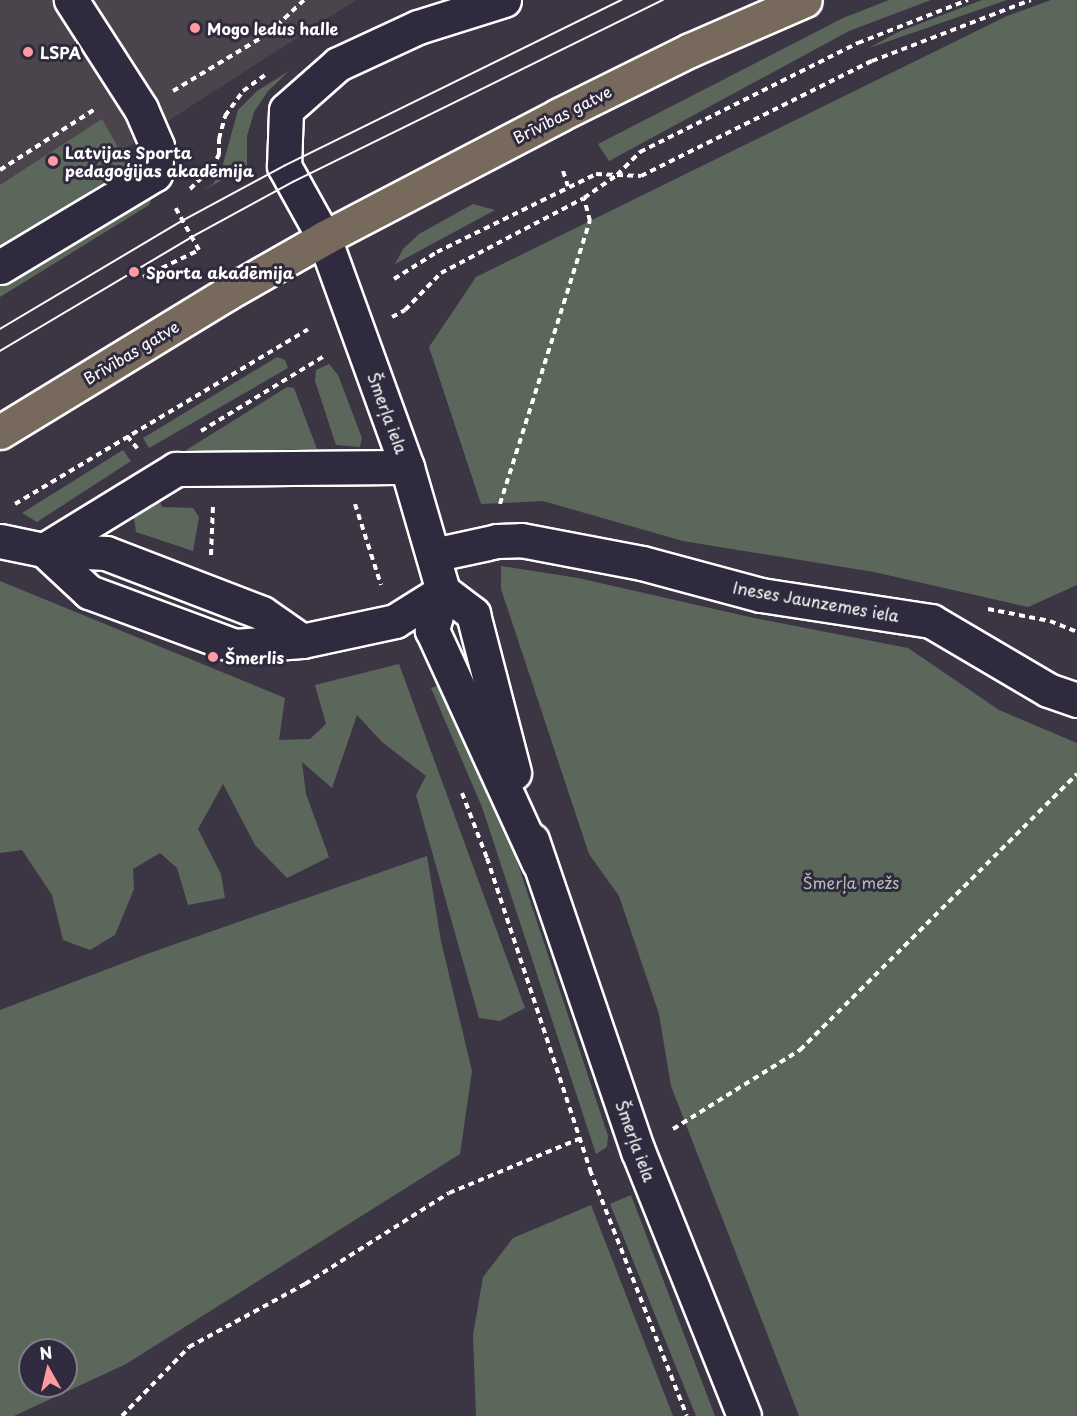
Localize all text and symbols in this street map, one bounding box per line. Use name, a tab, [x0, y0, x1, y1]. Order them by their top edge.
place label: Mogo ledus halle	[207, 18, 340, 38]
marker: Mogo ledus halle	[188, 21, 202, 35]
place label: LSPA	[40, 42, 81, 62]
marker: LSPA	[21, 45, 35, 59]
street label: Brīvības gatve	[509, 81, 615, 147]
place label: Latvijas Sporta pedagoģijas akadēmija	[65, 142, 253, 180]
marker: Latvijas Sporta pedagoģijas akadēmija	[46, 154, 60, 168]
place label: Sporta akadēmija	[146, 262, 294, 282]
marker: Sporta akadēmija	[127, 265, 141, 279]
street label: Brīvības gatve	[79, 316, 183, 388]
street label: Šmerļa iela	[364, 369, 412, 457]
street label: Ineses Jaunzemes iela	[731, 577, 901, 625]
place label: Šmerlis	[225, 647, 284, 667]
marker: Šmerlis	[206, 650, 220, 664]
park label: Šmerļa mežs	[802, 872, 900, 892]
street label: Šmerļa iela	[612, 1097, 660, 1185]
north arrow	[18, 1338, 78, 1398]
text: N	[38, 1339, 54, 1365]

